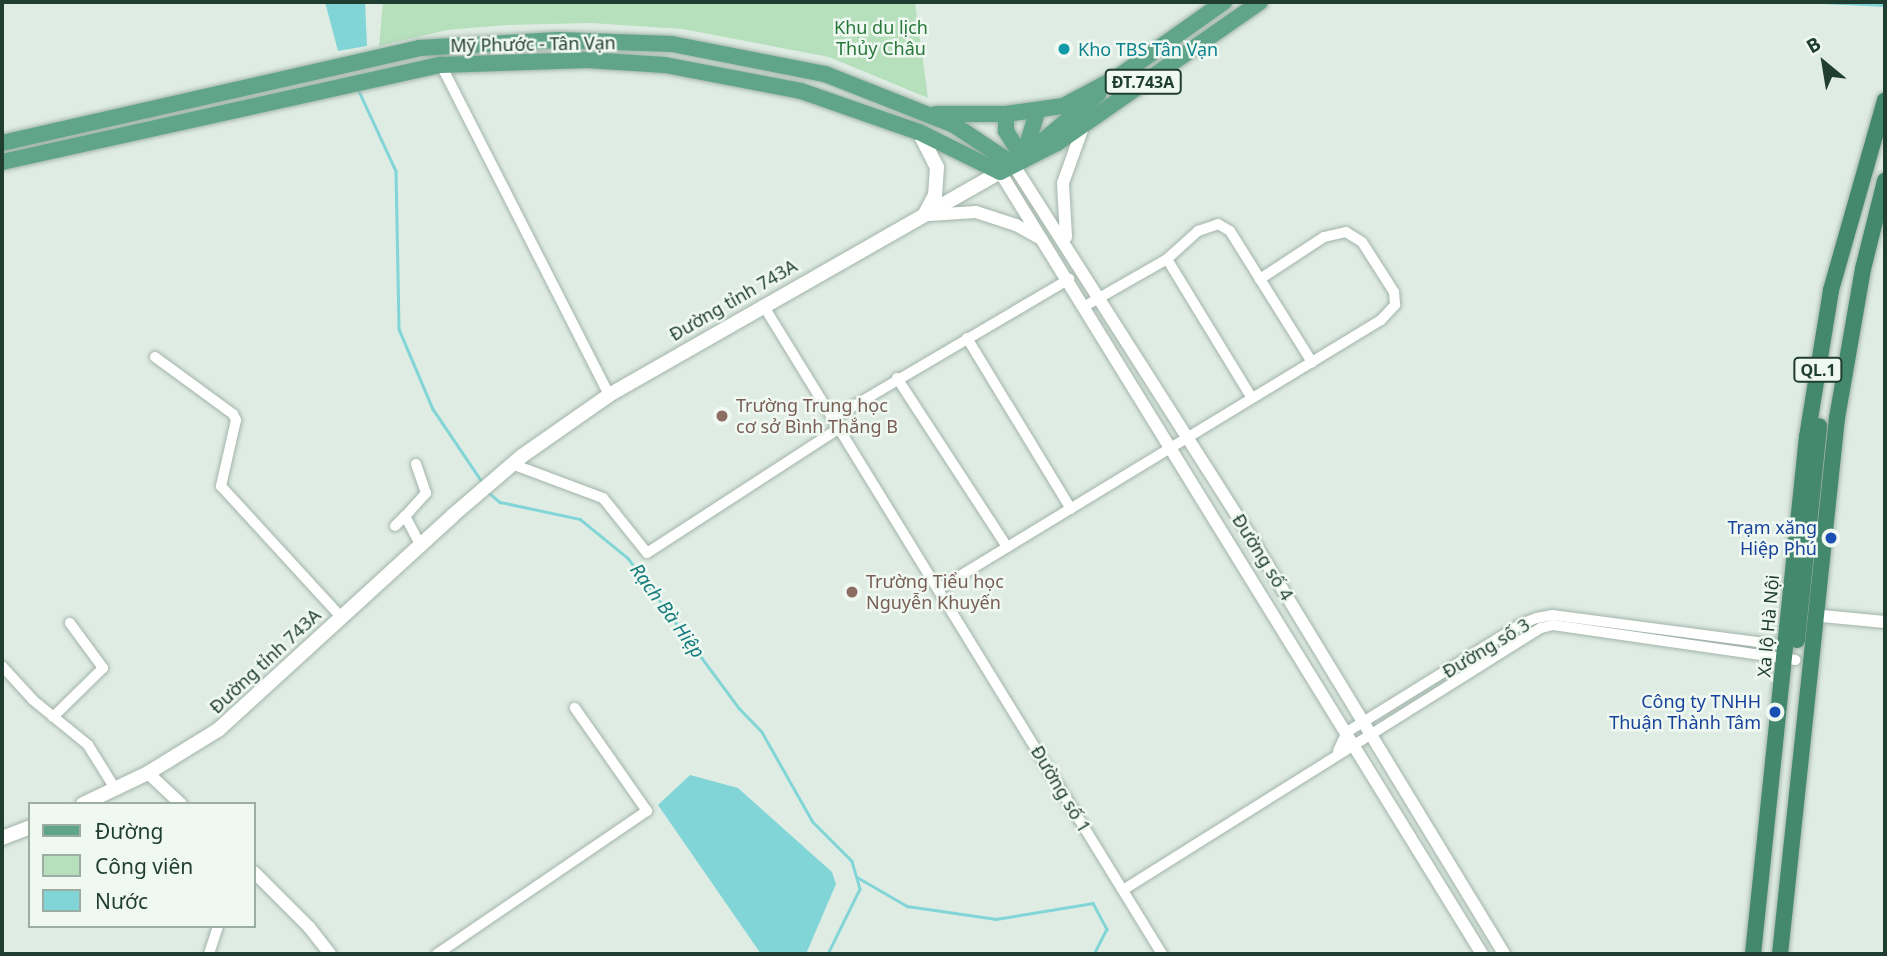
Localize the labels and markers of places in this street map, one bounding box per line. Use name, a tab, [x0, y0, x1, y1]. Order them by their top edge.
place label: Kho TBS Tân Vạn	[1078, 38, 1218, 60]
marker: Kho TBS Tân Vạn	[1056, 41, 1072, 57]
place label: Trường Trung học cơ sở Bình Thắng B	[736, 395, 898, 438]
marker: Trường Trung học cơ sở Bình Thắng B	[714, 408, 730, 424]
place label: Trạm xăng Hiệp Phú	[1727, 517, 1817, 560]
marker: Trạm xăng Hiệp Phú	[1823, 530, 1839, 546]
place label: Trường Tiểu học Nguyễn Khuyến	[866, 571, 1004, 614]
marker: Trường Tiểu học Nguyễn Khuyến	[844, 584, 860, 600]
place label: Công ty TNHH Thuận Thành Tâm	[1609, 691, 1761, 734]
marker: Công ty TNHH Thuận Thành Tâm	[1767, 704, 1783, 720]

